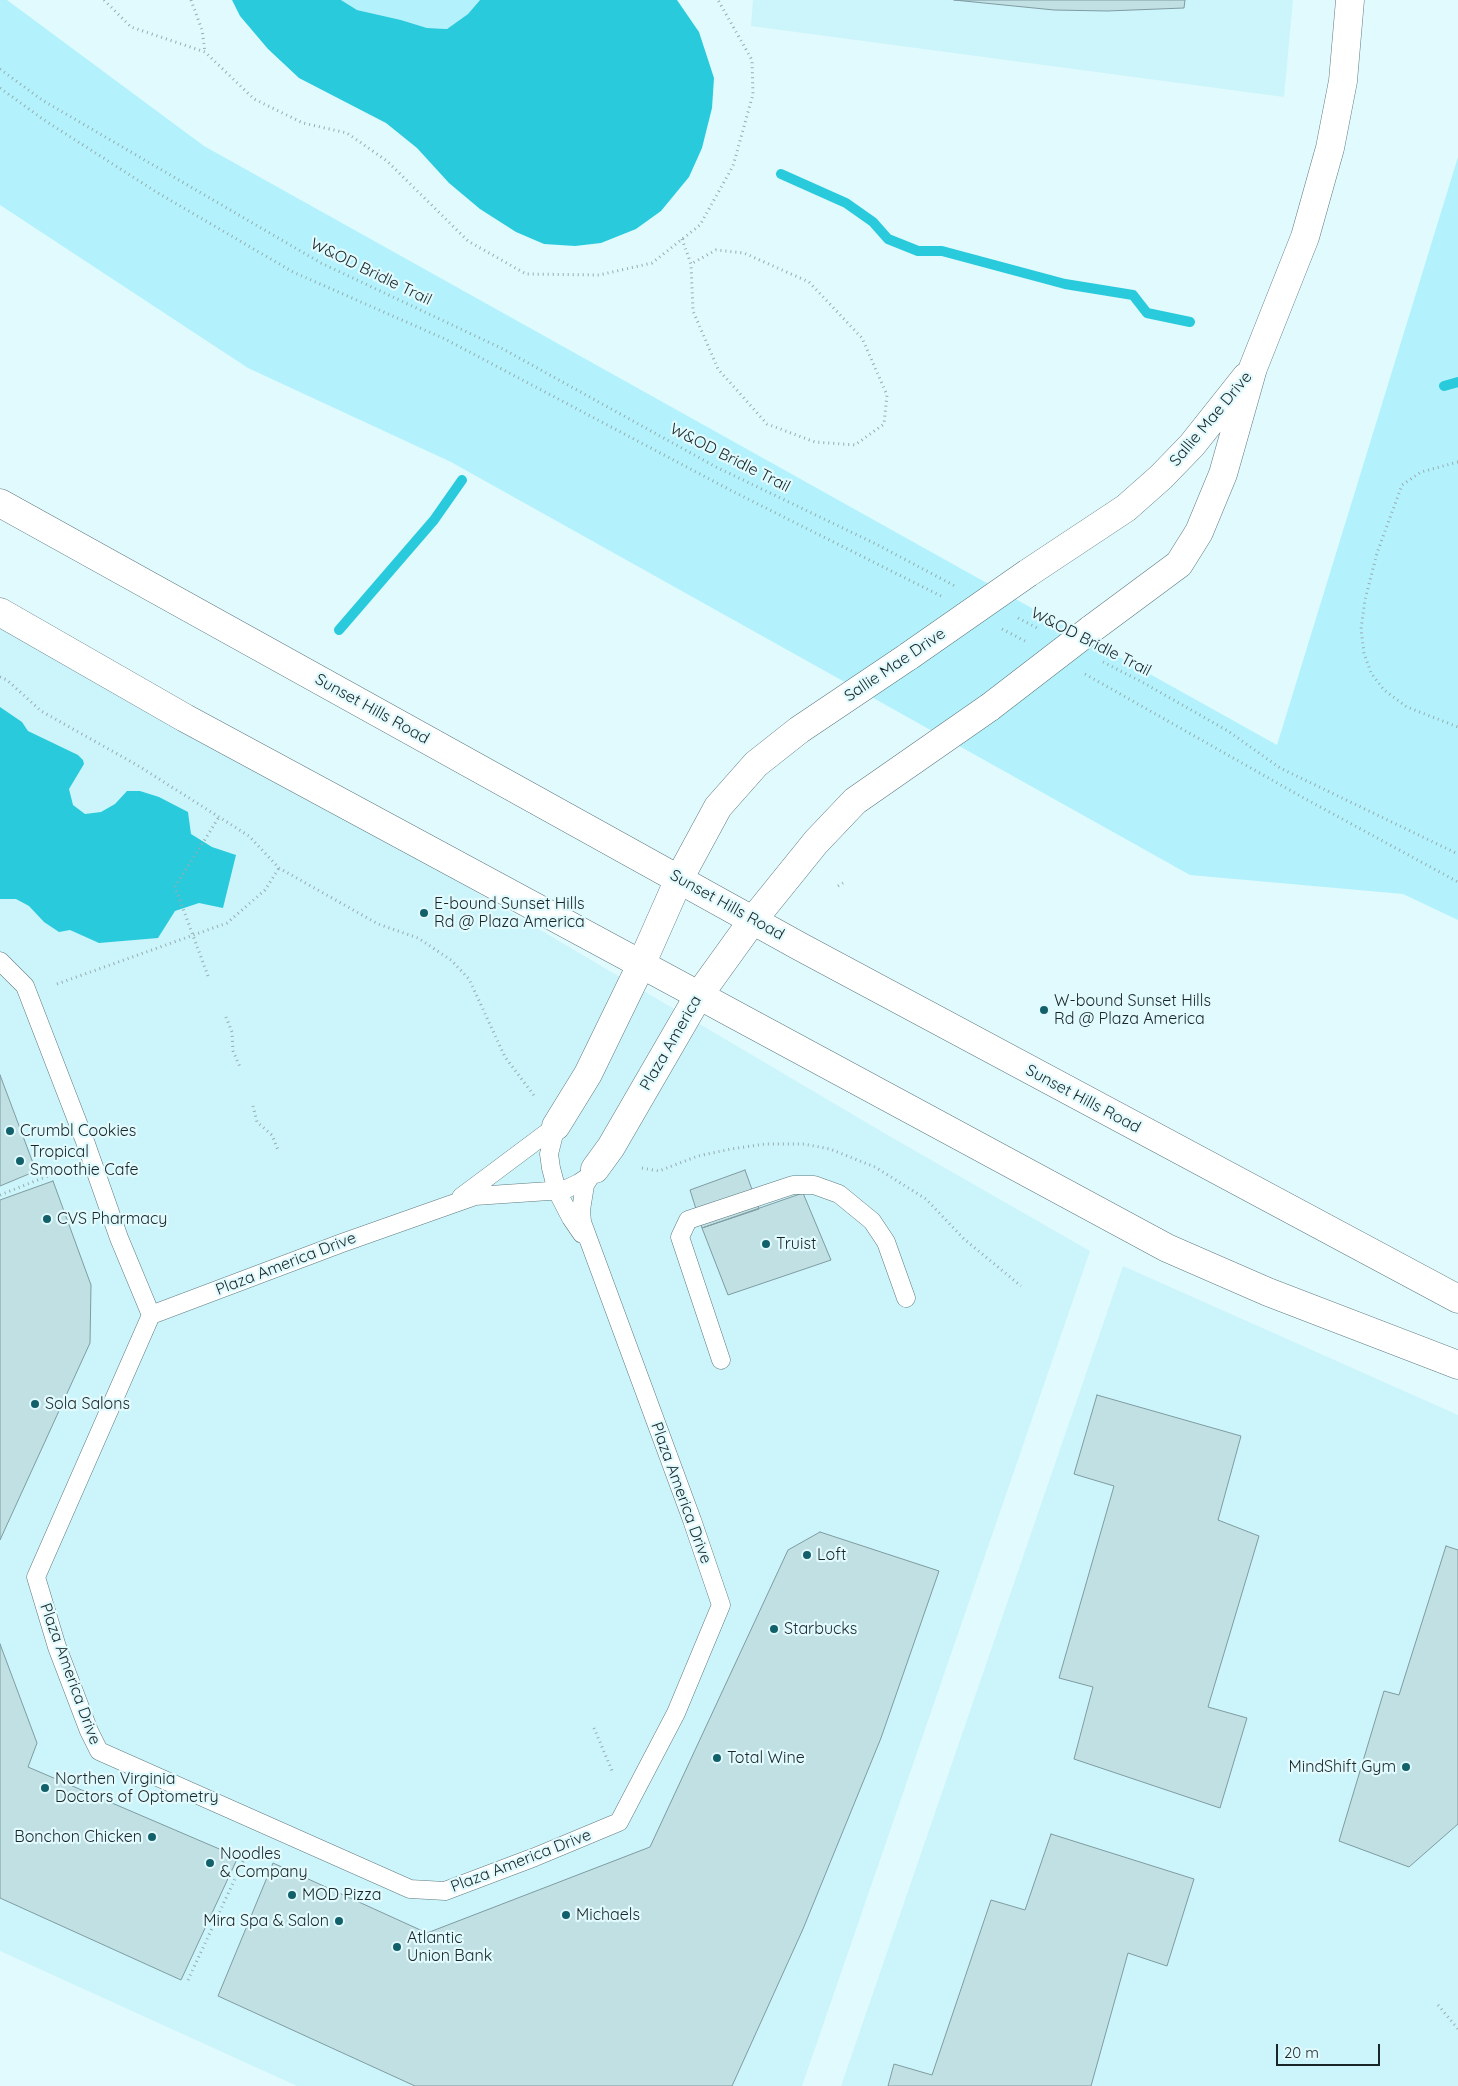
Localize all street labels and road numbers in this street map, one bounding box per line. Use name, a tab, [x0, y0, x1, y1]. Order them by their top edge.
street label: W&OD Bridle Trail	[307, 234, 435, 310]
street label: Sallie Mae Drive	[1166, 368, 1256, 470]
street label: W&OD Bridle Trail	[667, 419, 793, 497]
street label: W&OD Bridle Trail	[1028, 603, 1154, 681]
street label: Sallie Mae Drive	[841, 624, 949, 706]
street label: Sunset Hills Road	[312, 670, 432, 748]
street label: Sunset Hills Road	[667, 866, 787, 944]
street label: Plaza America	[636, 992, 706, 1094]
street label: Sunset Hills Road	[1022, 1061, 1144, 1137]
street label: Plaza America Drive	[213, 1228, 359, 1300]
street label: Plaza America Drive	[646, 1420, 716, 1566]
street label: Plaza America Drive	[35, 1601, 105, 1747]
street label: Plaza America Drive	[448, 1825, 594, 1897]

